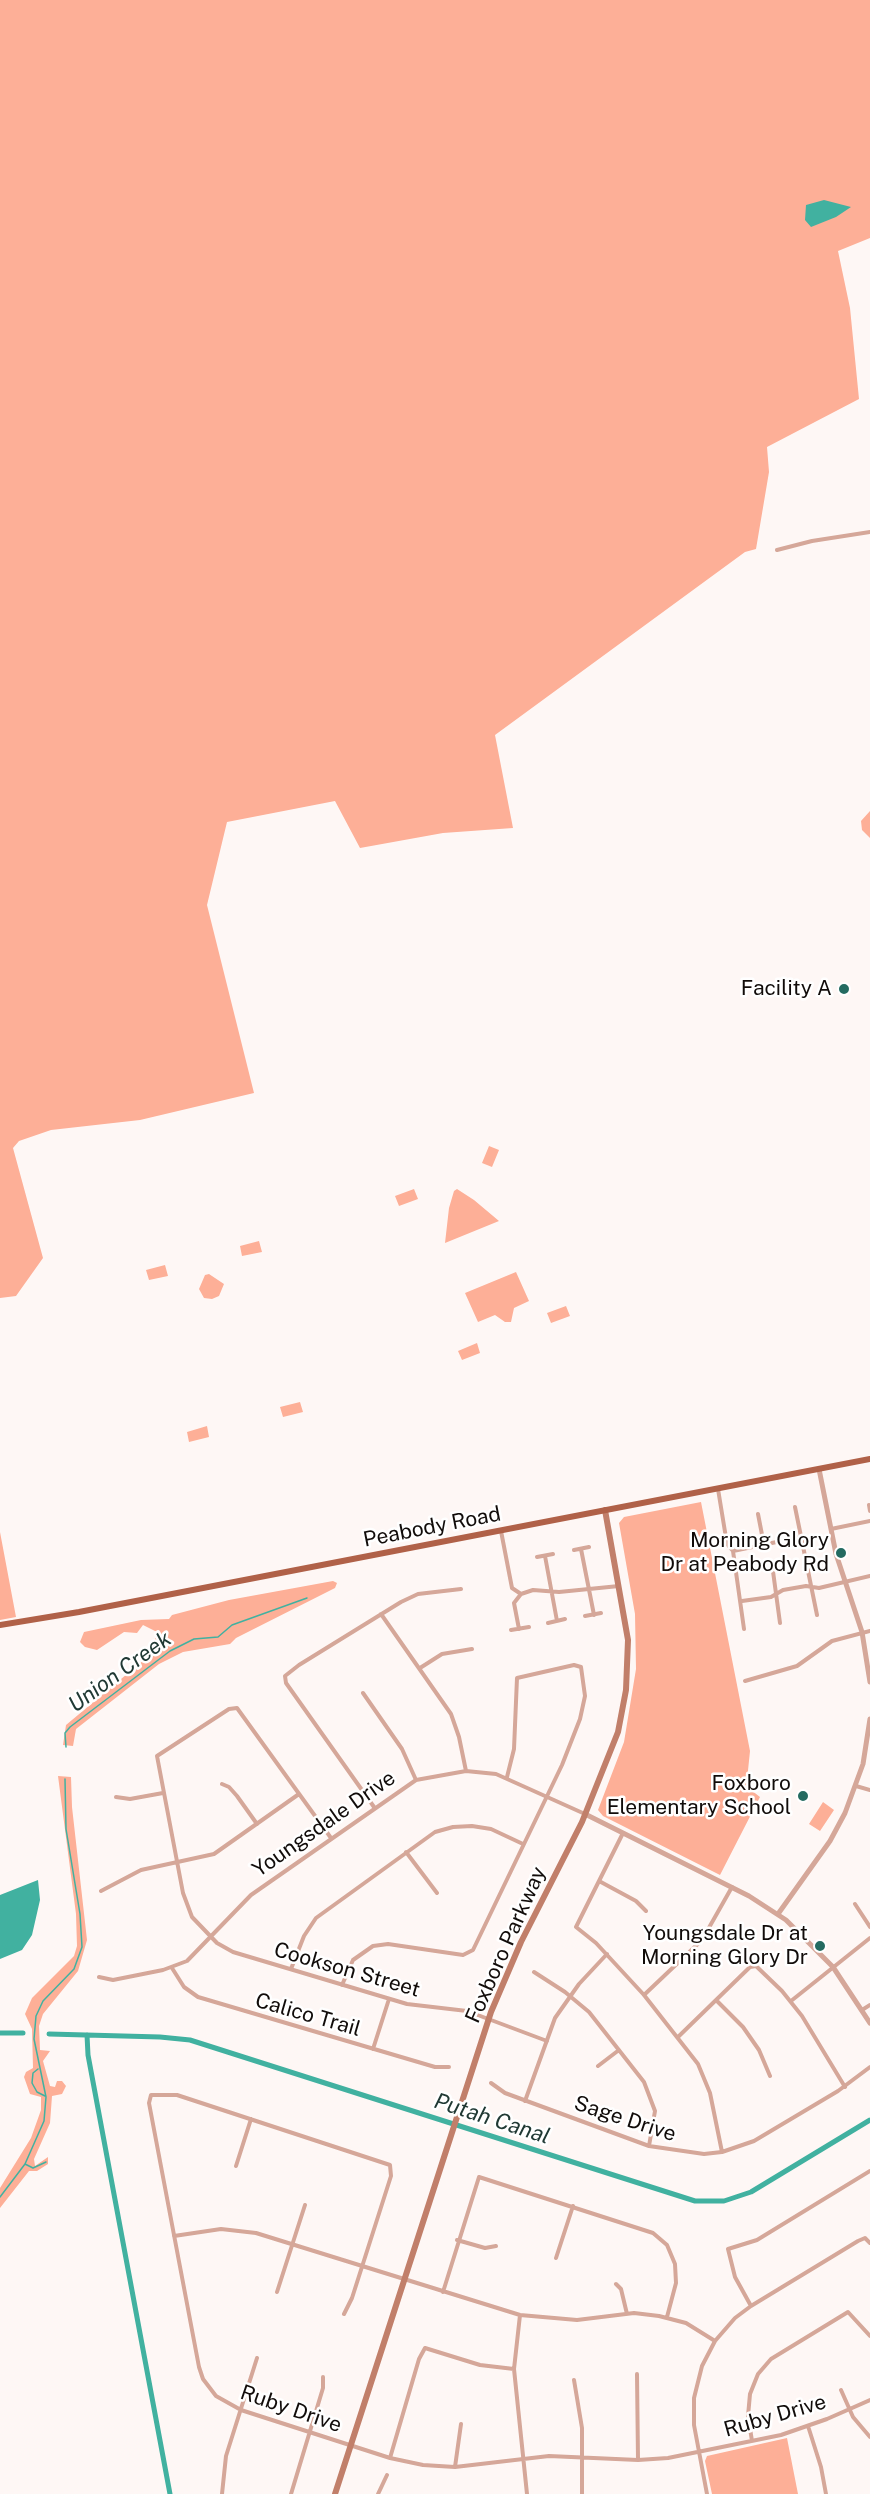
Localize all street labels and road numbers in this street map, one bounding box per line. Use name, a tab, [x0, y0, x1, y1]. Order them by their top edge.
street label: Peabody Road	[361, 1501, 503, 1553]
street label: Youngsdale Drive	[248, 1765, 400, 1883]
street label: Foxboro Parkway	[460, 1863, 552, 2027]
street label: Cookson Street	[271, 1937, 423, 2003]
street label: Calico Trail	[252, 1988, 364, 2042]
street label: Sage Drive	[571, 2091, 679, 2147]
street label: Ruby Drive	[237, 2380, 345, 2438]
street label: Ruby Drive	[721, 2389, 829, 2443]

